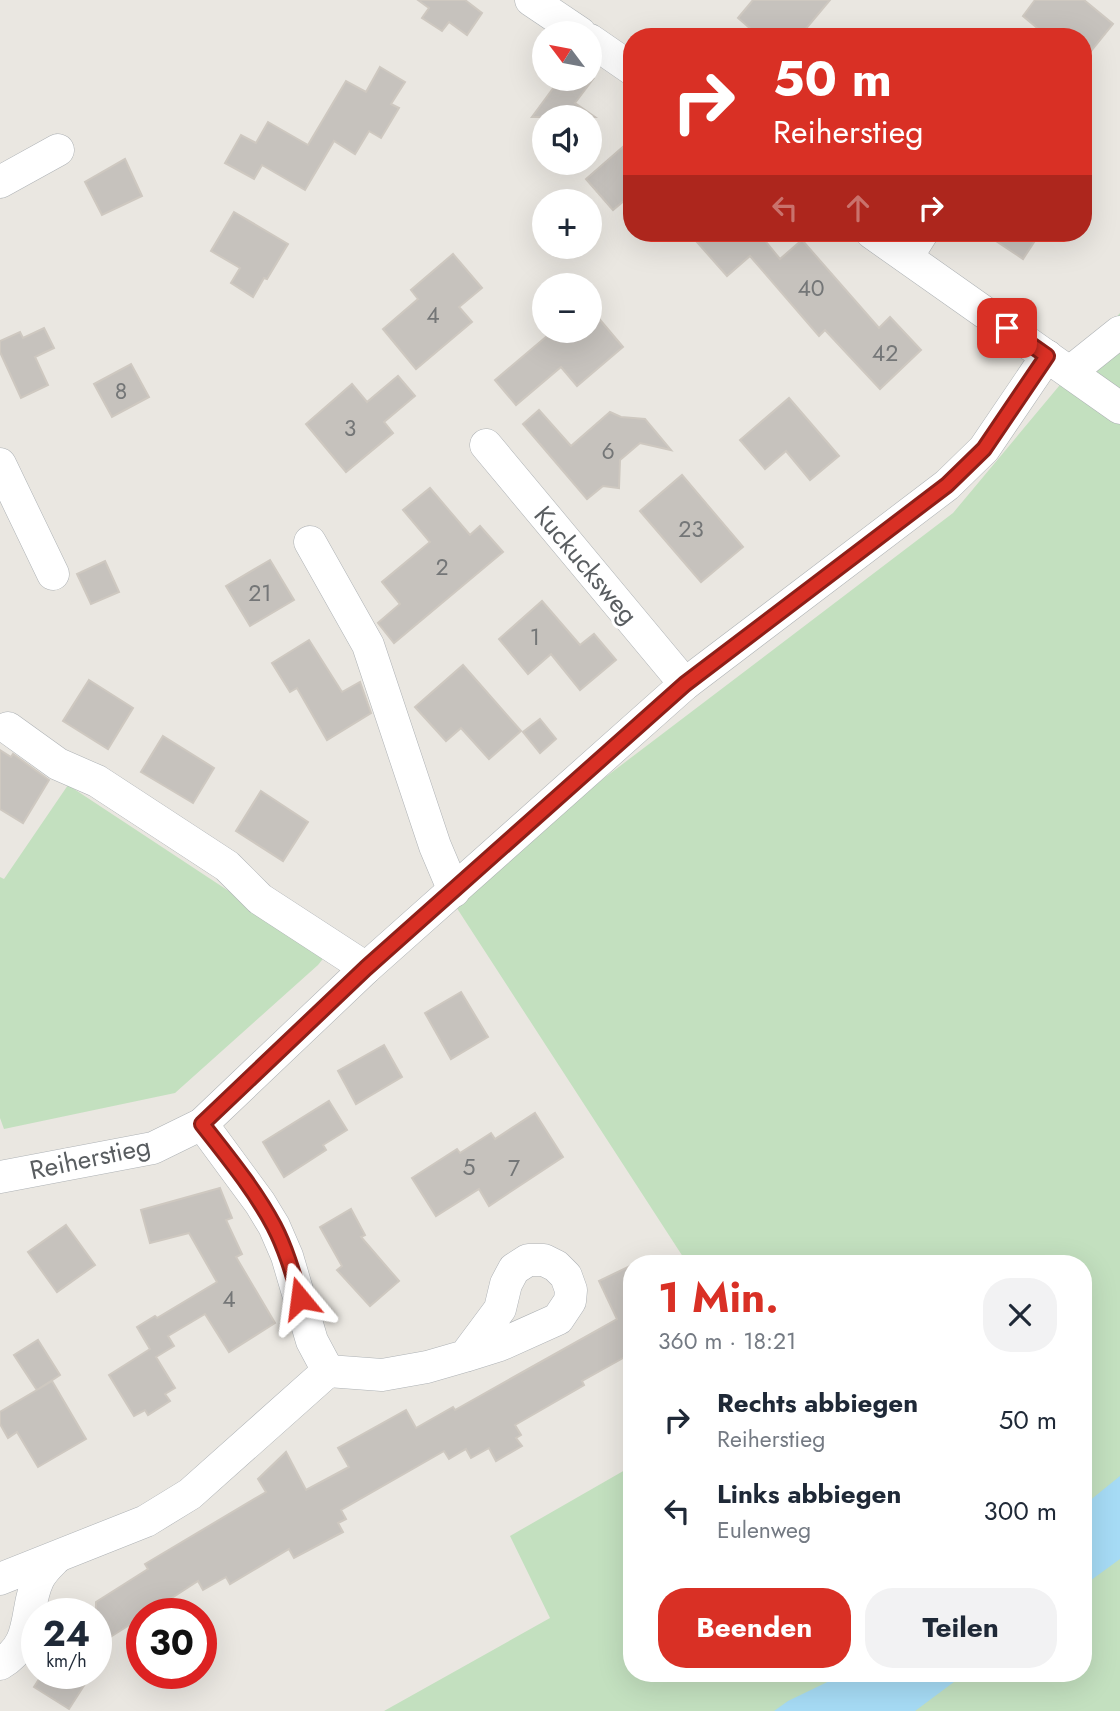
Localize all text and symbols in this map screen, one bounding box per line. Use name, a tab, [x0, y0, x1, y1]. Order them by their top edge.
north arrow	[532, 21, 602, 91]
map controls	[532, 21, 602, 343]
text: 50 m	[773, 44, 892, 114]
icon: right	[658, 56, 749, 147]
button: sound	[532, 105, 602, 175]
text: Reiherstieg	[773, 109, 924, 155]
button: +	[532, 189, 602, 259]
icon: left	[766, 189, 804, 227]
icon: ahead	[839, 189, 877, 227]
icon: right	[912, 189, 950, 227]
house number: 40	[797, 271, 825, 305]
button: −	[532, 273, 602, 343]
house number: 4	[426, 298, 440, 332]
pin	[977, 298, 1037, 358]
icon: arrive	[988, 309, 1026, 347]
house number: 42	[872, 336, 898, 370]
house number: 8	[115, 374, 127, 408]
house number: 3	[344, 411, 356, 445]
house number: 6	[601, 434, 615, 468]
street label: Kuckucksweg	[525, 497, 647, 633]
house number: 23	[678, 512, 704, 546]
house number: 2	[435, 550, 449, 584]
house number: 21	[248, 576, 272, 610]
house number: 1	[530, 620, 540, 654]
street label: Reiherstieg	[26, 1127, 154, 1189]
house number: 5	[463, 1150, 476, 1184]
house number: 7	[508, 1151, 520, 1185]
position arrow	[263, 1261, 337, 1335]
text: 1 Min.	[658, 1267, 779, 1328]
button: close	[983, 1278, 1057, 1352]
house number: 4	[222, 1282, 236, 1316]
text: 360 m · 18:21	[658, 1324, 796, 1358]
text: Rechts abbiegen	[717, 1384, 918, 1422]
icon: right	[658, 1401, 696, 1439]
text: 50 m	[999, 1401, 1057, 1439]
text: Reiherstieg	[717, 1422, 825, 1456]
text: Links abbiegen	[717, 1475, 901, 1513]
icon: left	[658, 1492, 696, 1530]
text: 300 m	[984, 1492, 1057, 1530]
text: Eulenweg	[717, 1513, 811, 1547]
button: Beenden	[658, 1588, 851, 1668]
button: Teilen	[865, 1588, 1057, 1668]
speed limit sign: 30	[126, 1598, 217, 1689]
text: 24	[43, 1609, 90, 1659]
text: km/h	[46, 1648, 87, 1674]

